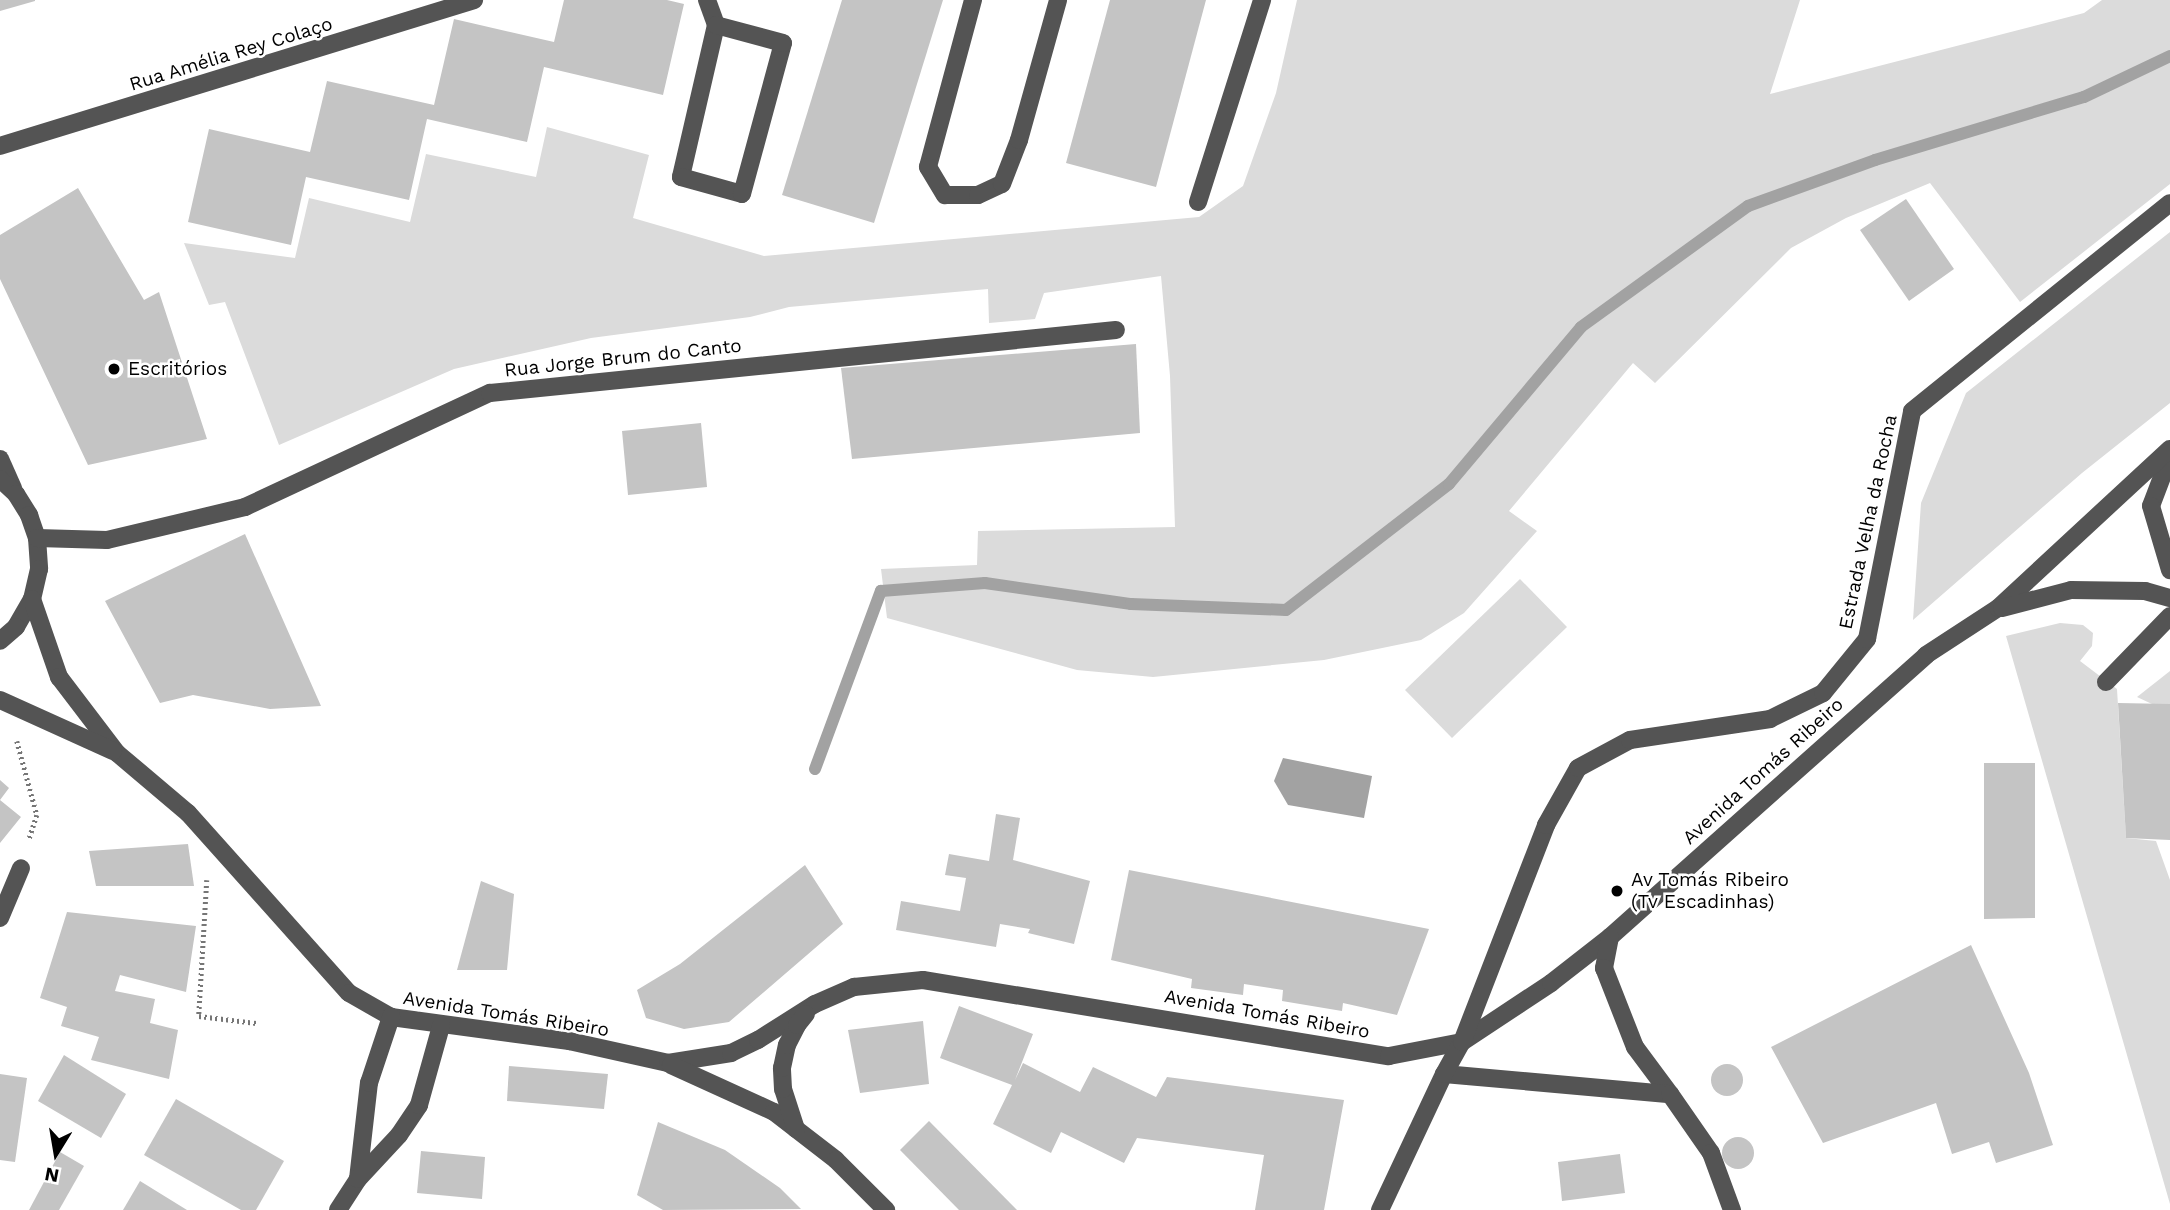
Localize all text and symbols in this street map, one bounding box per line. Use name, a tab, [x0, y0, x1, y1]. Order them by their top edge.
street label: Rua Amélia Rey Colaço	[126, 12, 336, 96]
street label: Rua Jorge Brum do Canto	[503, 334, 743, 382]
place label: Escritórios	[128, 358, 227, 380]
marker: Escritórios	[106, 361, 122, 377]
street label: Estrada Velha da Rocha	[1834, 412, 1902, 632]
street label: Avenida Tomás Ribeiro	[1678, 693, 1848, 849]
place label: Av Tomás Ribeiro (Tv Escadinhas)	[1631, 869, 1790, 913]
marker: Av Tomás Ribeiro (Tv Escadinhas)	[1609, 883, 1625, 899]
street label: Avenida Tomás Ribeiro	[1162, 985, 1372, 1043]
street label: Avenida Tomás Ribeiro	[401, 986, 611, 1042]
north arrow	[21, 1119, 91, 1189]
text: N	[43, 1162, 61, 1188]

